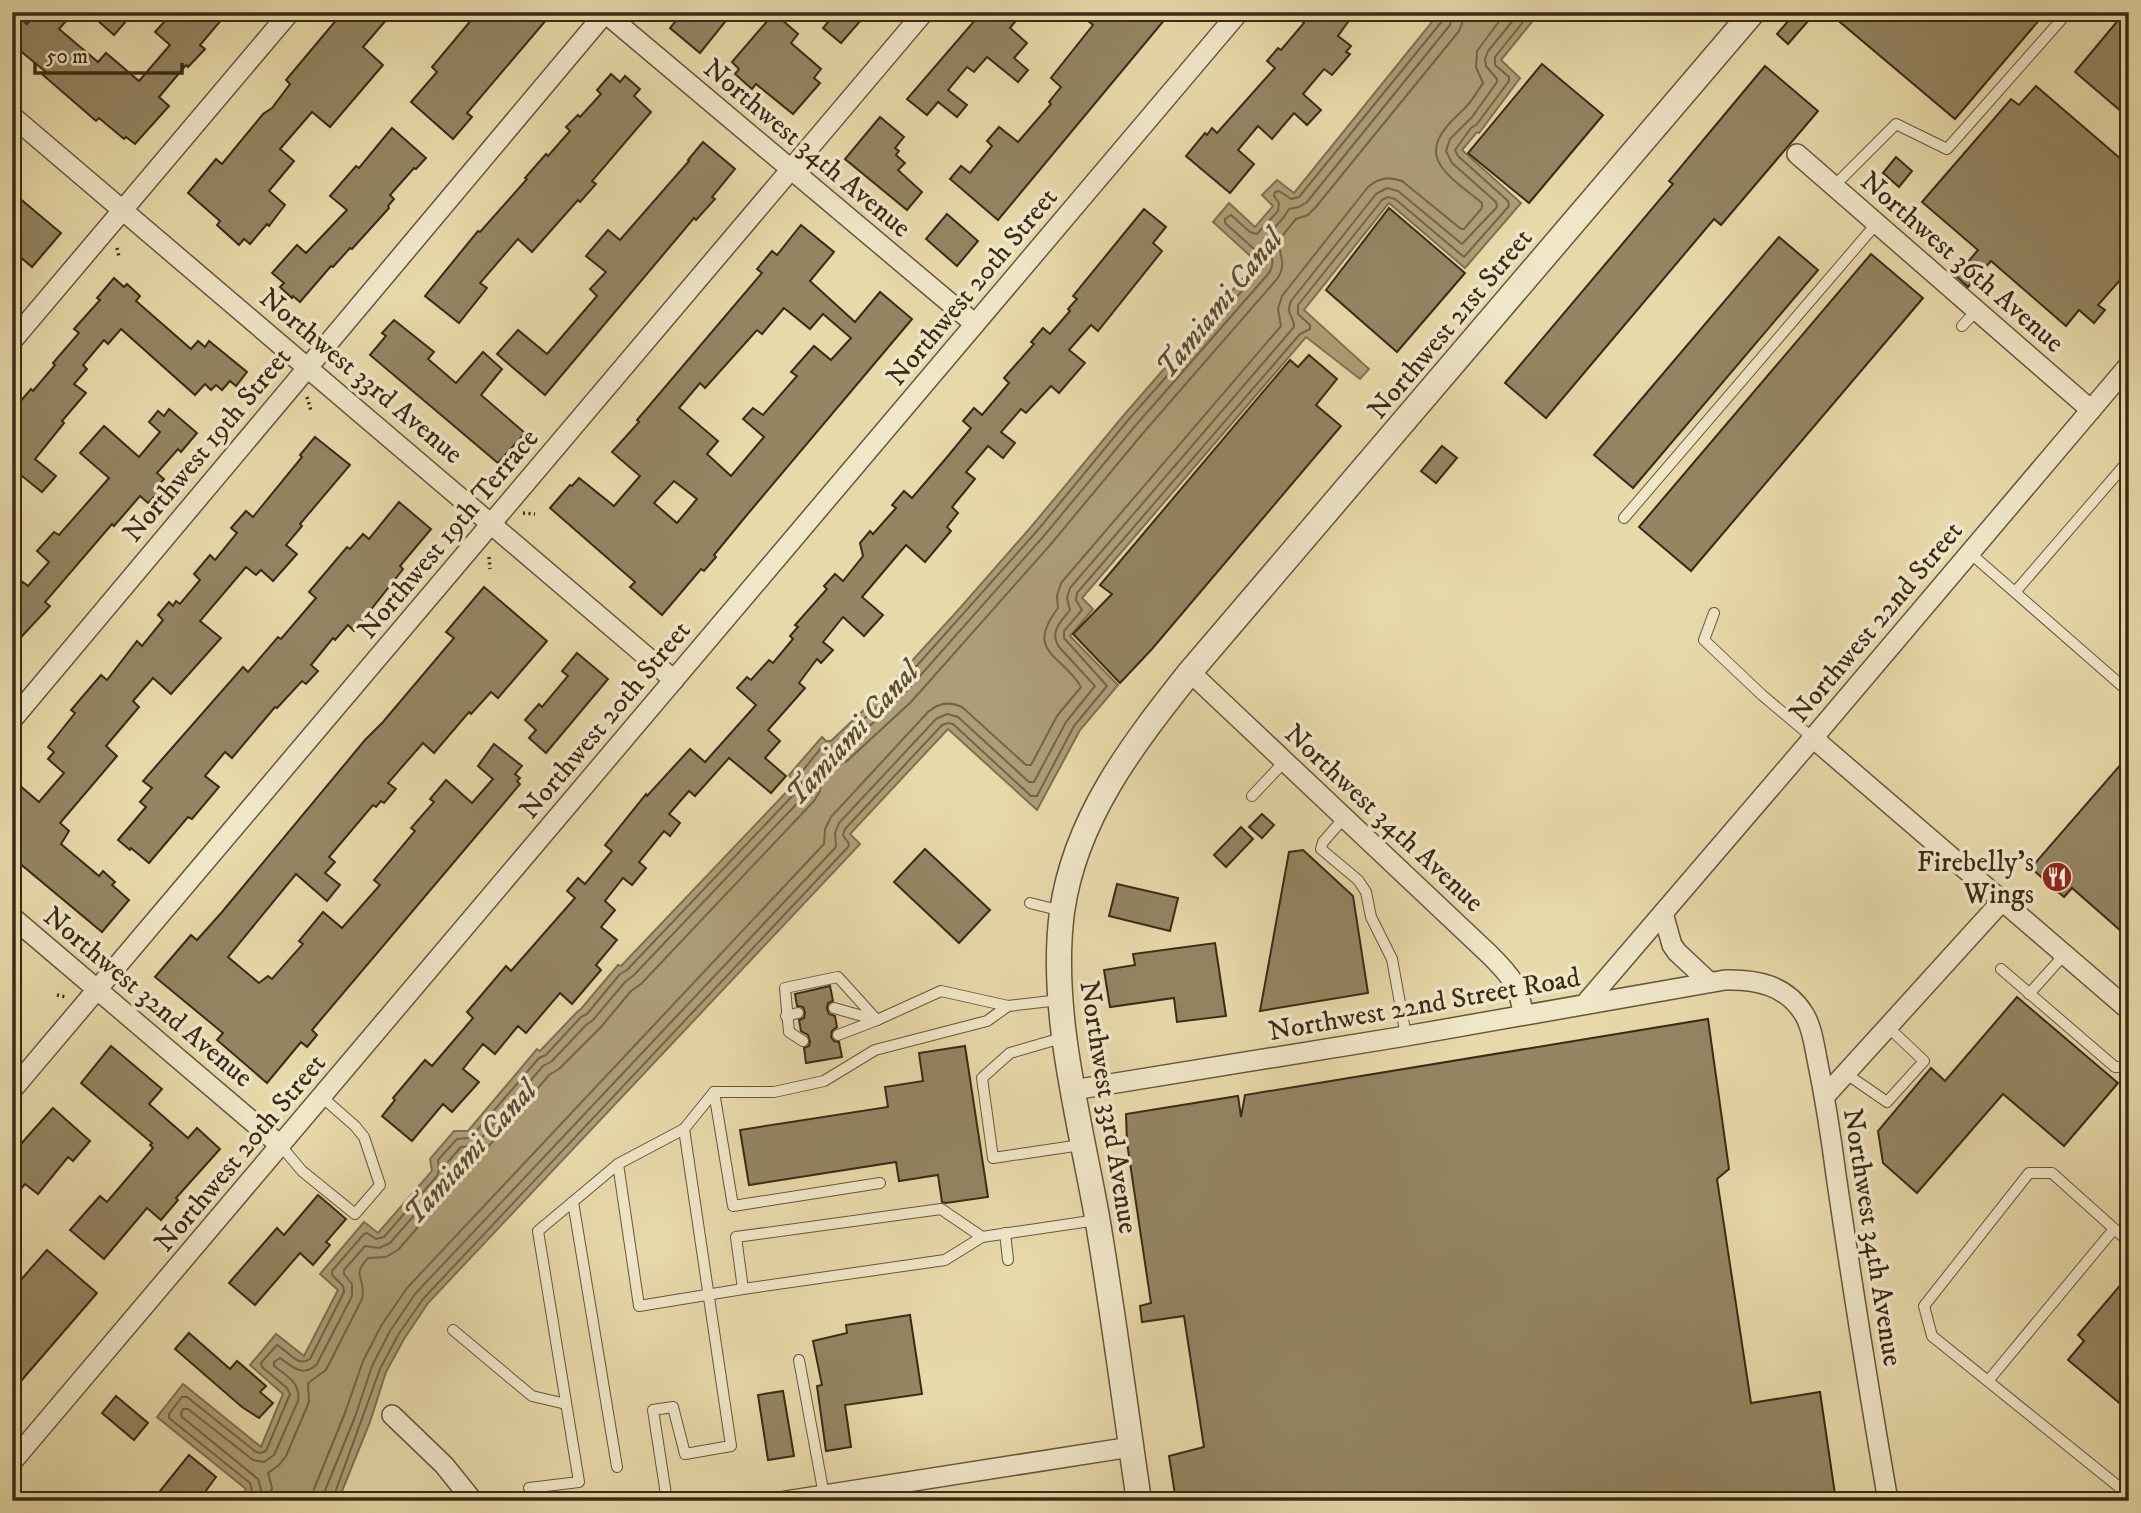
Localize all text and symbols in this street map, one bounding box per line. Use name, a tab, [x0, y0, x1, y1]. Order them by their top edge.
scale bar	[35, 32, 182, 76]
text: 50 m	[46, 44, 88, 70]
street label: Northwest 34th Avenue	[696, 51, 918, 245]
street label: Northwest 36th Avenue	[1853, 164, 2071, 360]
street label: Northwest 20th Street	[879, 181, 1065, 393]
water label: Tamiami Canal	[1149, 219, 1294, 386]
street label: Northwest 21st Street	[1360, 221, 1540, 426]
street label: Northwest 33rd Avenue	[252, 281, 470, 472]
street label: Northwest 19th Street	[115, 340, 299, 550]
street label: Northwest 19th Terrace	[350, 422, 546, 646]
street label: Northwest 22nd Street	[1782, 514, 1971, 730]
street label: Northwest 20th Street	[512, 614, 698, 826]
water label: Tamiami Canal	[779, 652, 930, 814]
street label: Northwest 34th Avenue	[1277, 716, 1491, 920]
place label: Firebelly’s Wings	[1917, 845, 2034, 912]
restaurant icon: Firebelly’s Wings	[2040, 860, 2074, 894]
street label: Northwest 32nd Avenue	[36, 899, 260, 1095]
street label: Northwest 22nd Street Road	[1266, 960, 1583, 1049]
street label: Northwest 33rd Avenue	[1071, 978, 1146, 1236]
street label: Northwest 20th Street	[147, 1047, 333, 1259]
water label: Tamiami Canal	[397, 1071, 548, 1233]
street label: Northwest 34th Avenue	[1835, 1106, 1910, 1369]

